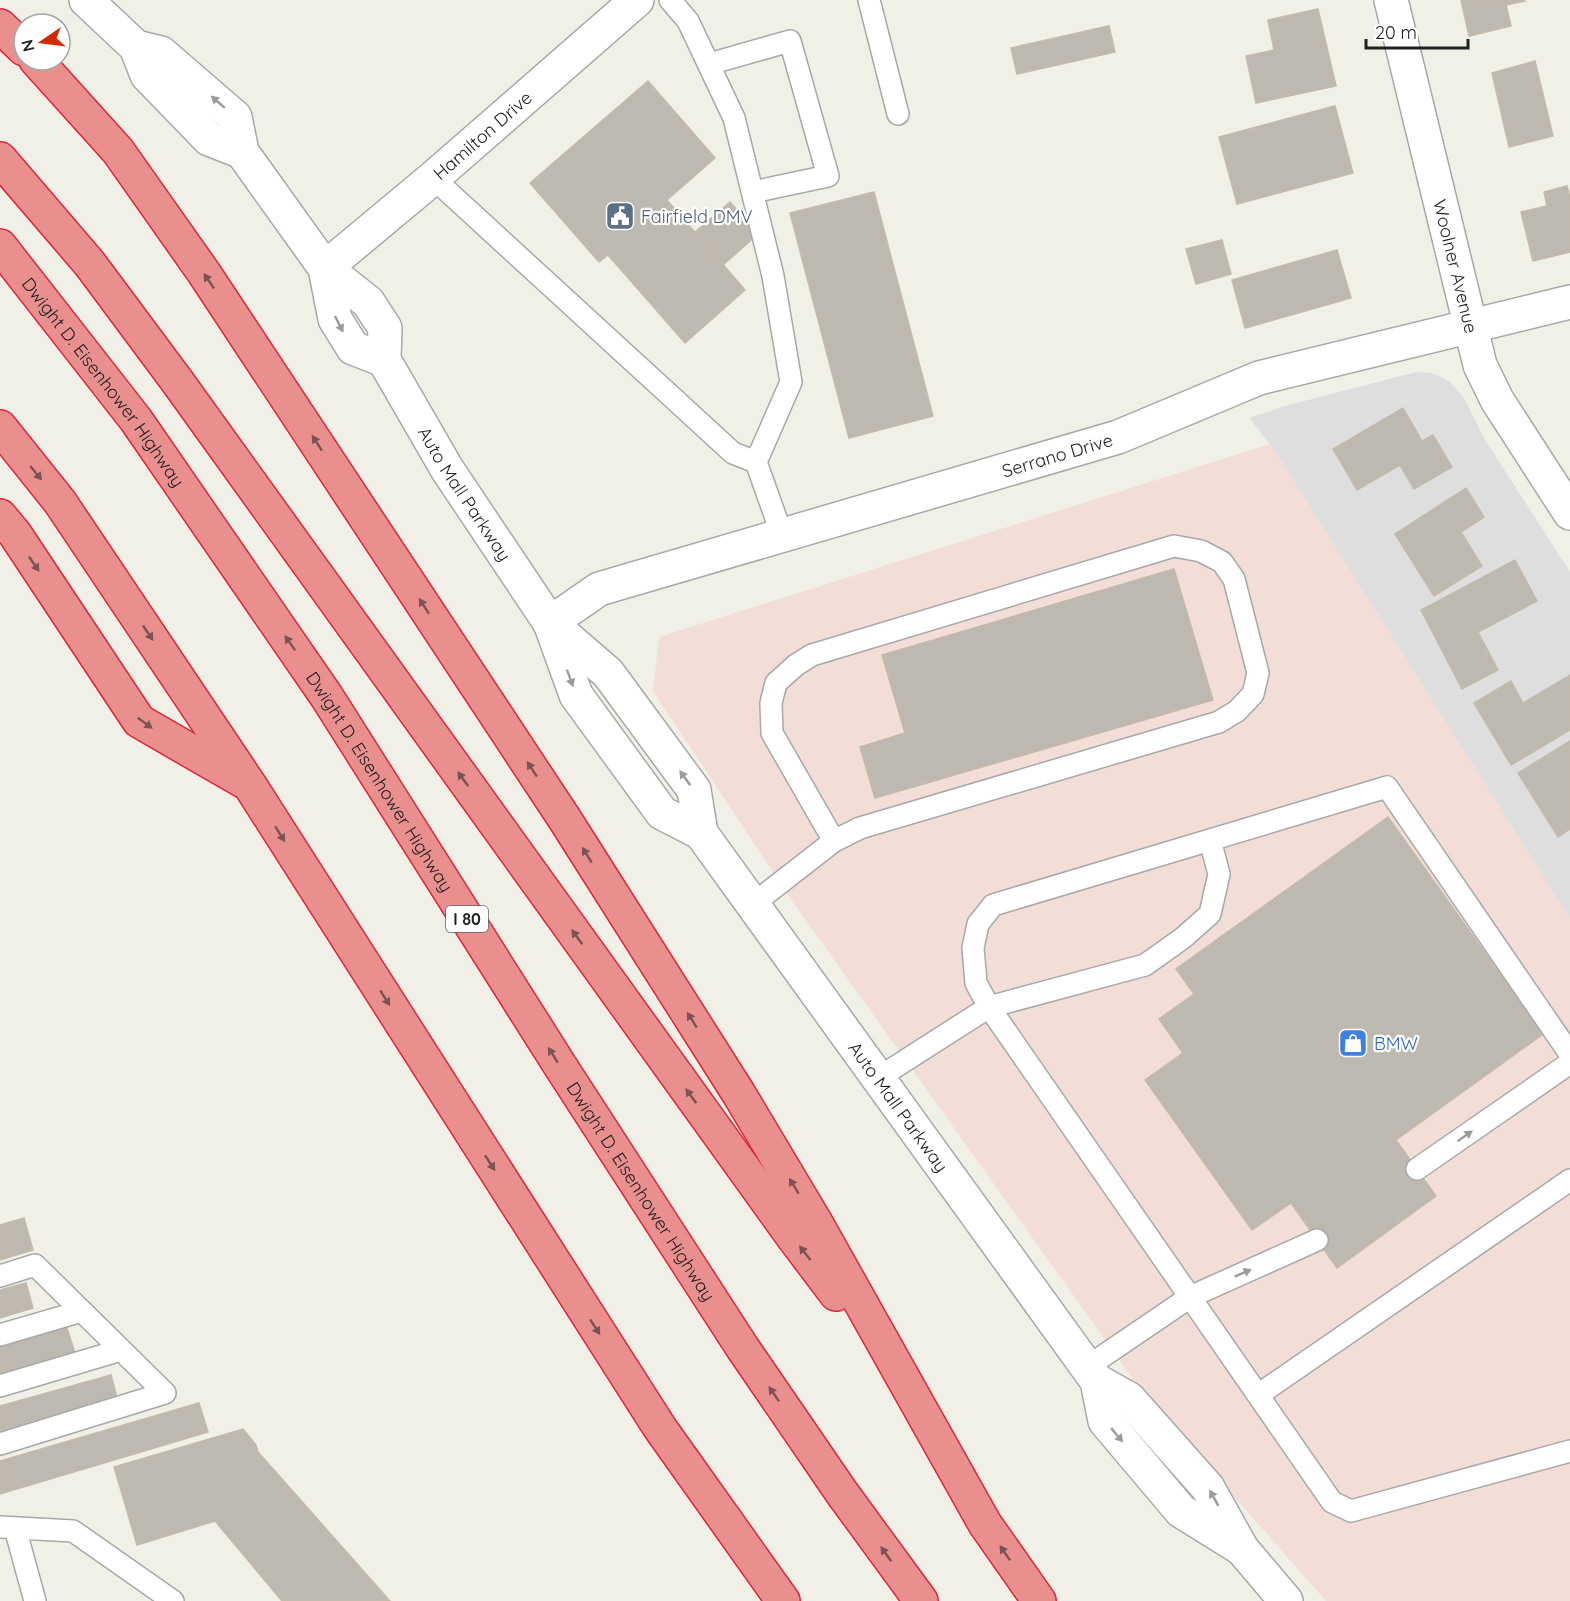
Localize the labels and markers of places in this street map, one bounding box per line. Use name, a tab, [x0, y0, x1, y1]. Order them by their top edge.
public building icon: Fairfield DMV	[604, 200, 636, 232]
place label: Fairfield DMV	[641, 205, 753, 228]
shop icon: BMW	[1337, 1027, 1369, 1059]
place label: BMW	[1374, 1032, 1418, 1055]

